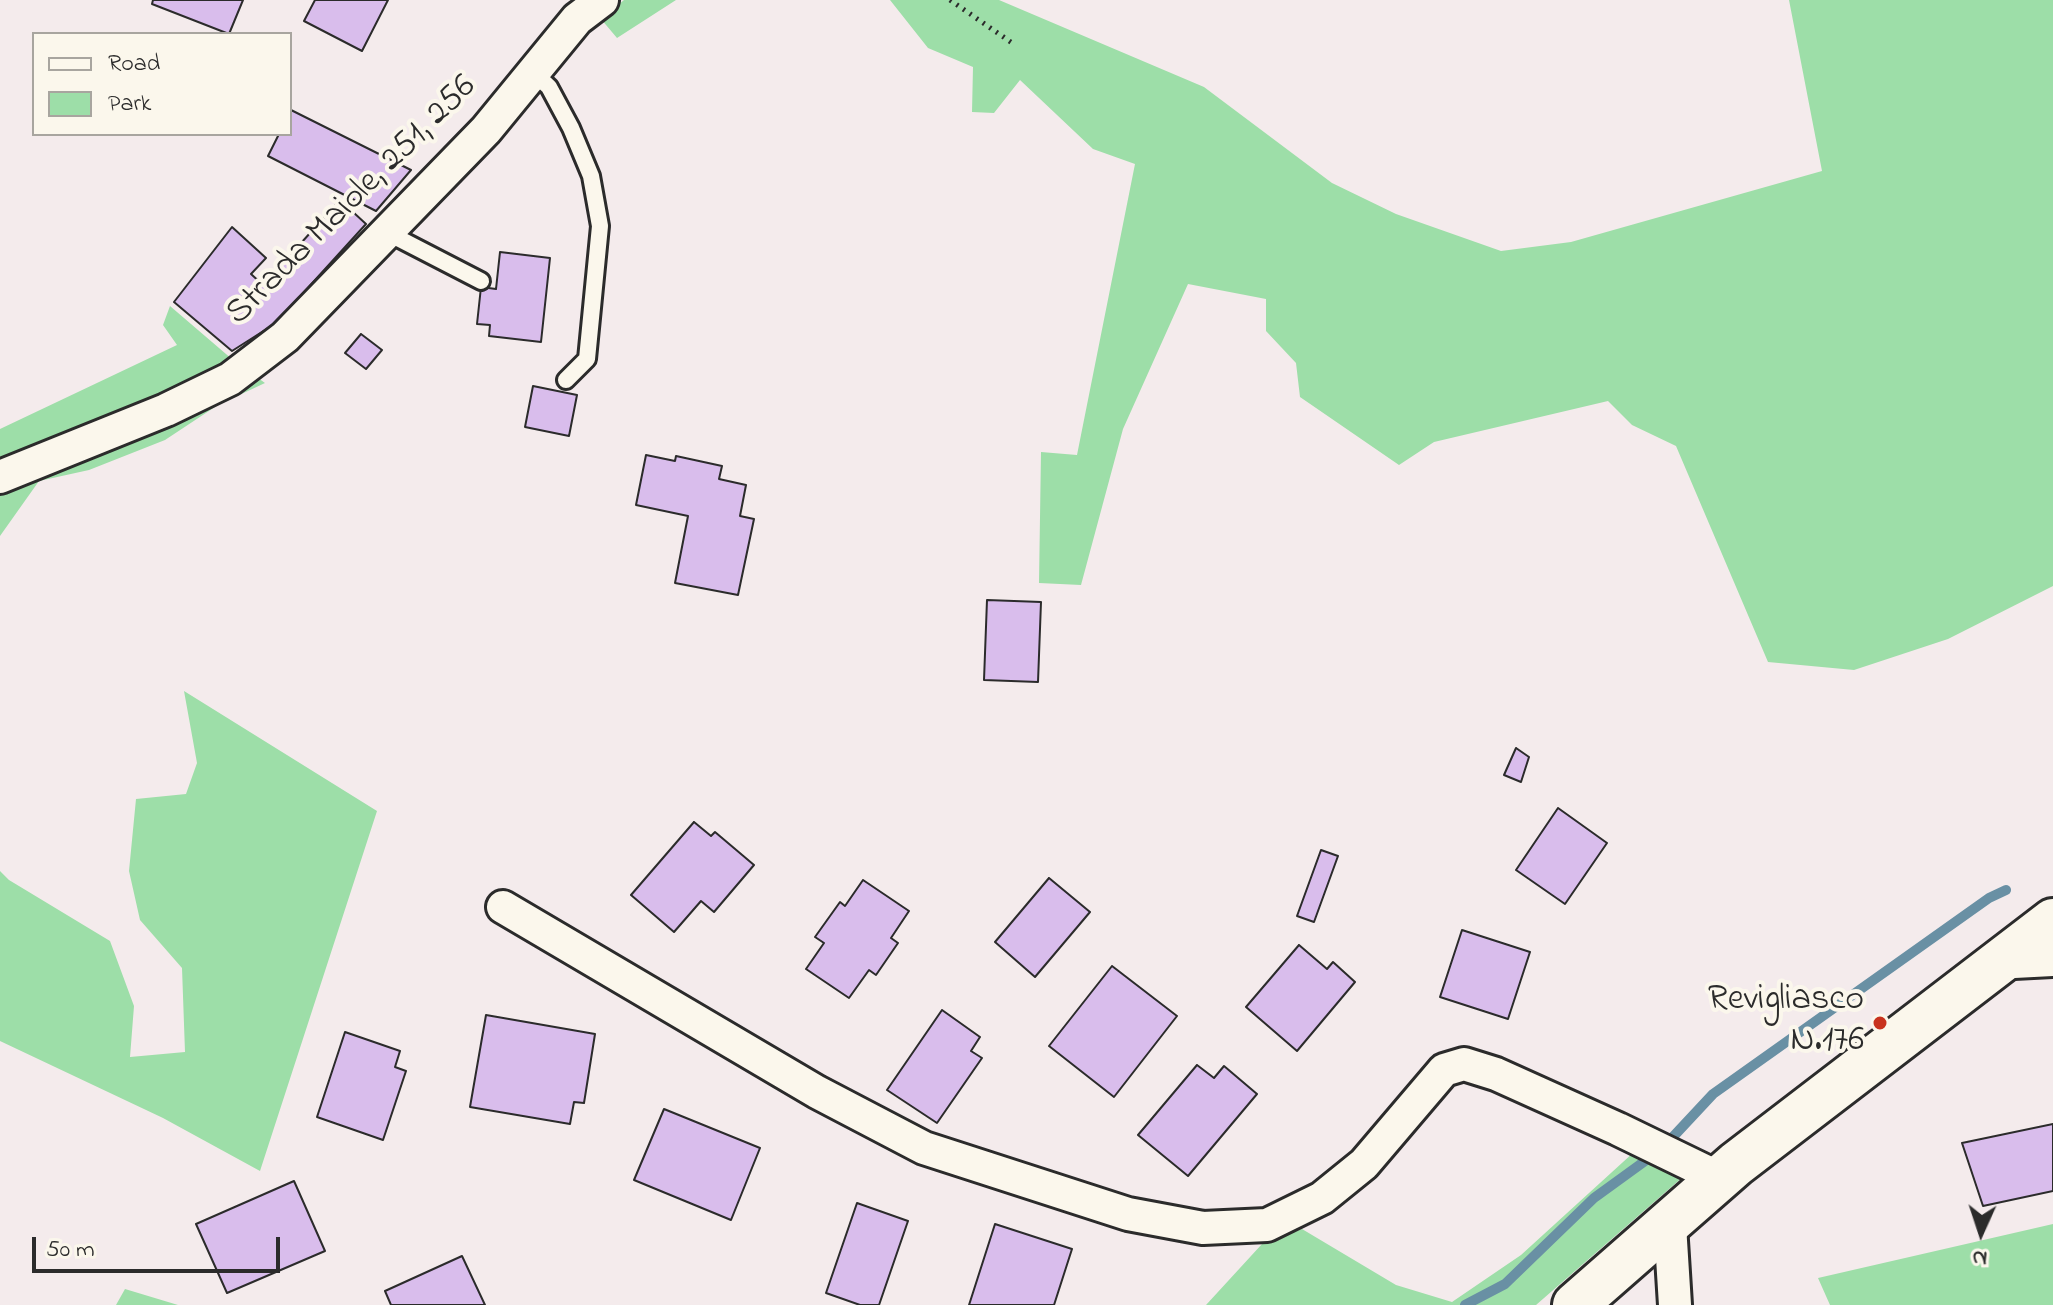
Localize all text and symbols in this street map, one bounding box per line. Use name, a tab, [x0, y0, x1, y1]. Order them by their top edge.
legend	[32, 32, 292, 136]
text: Road	[108, 47, 160, 82]
street label: Strada Maiole, 251, 256	[219, 68, 487, 336]
text: Park	[108, 87, 151, 122]
place label: Revigliasco N.176	[1708, 980, 1864, 1065]
marker: Revigliasco N.176	[1871, 1014, 1889, 1032]
north arrow	[1941, 1193, 2021, 1273]
scale bar	[36, 1221, 284, 1271]
text: 50 m	[46, 1233, 95, 1268]
text: N	[1971, 1241, 1988, 1273]

